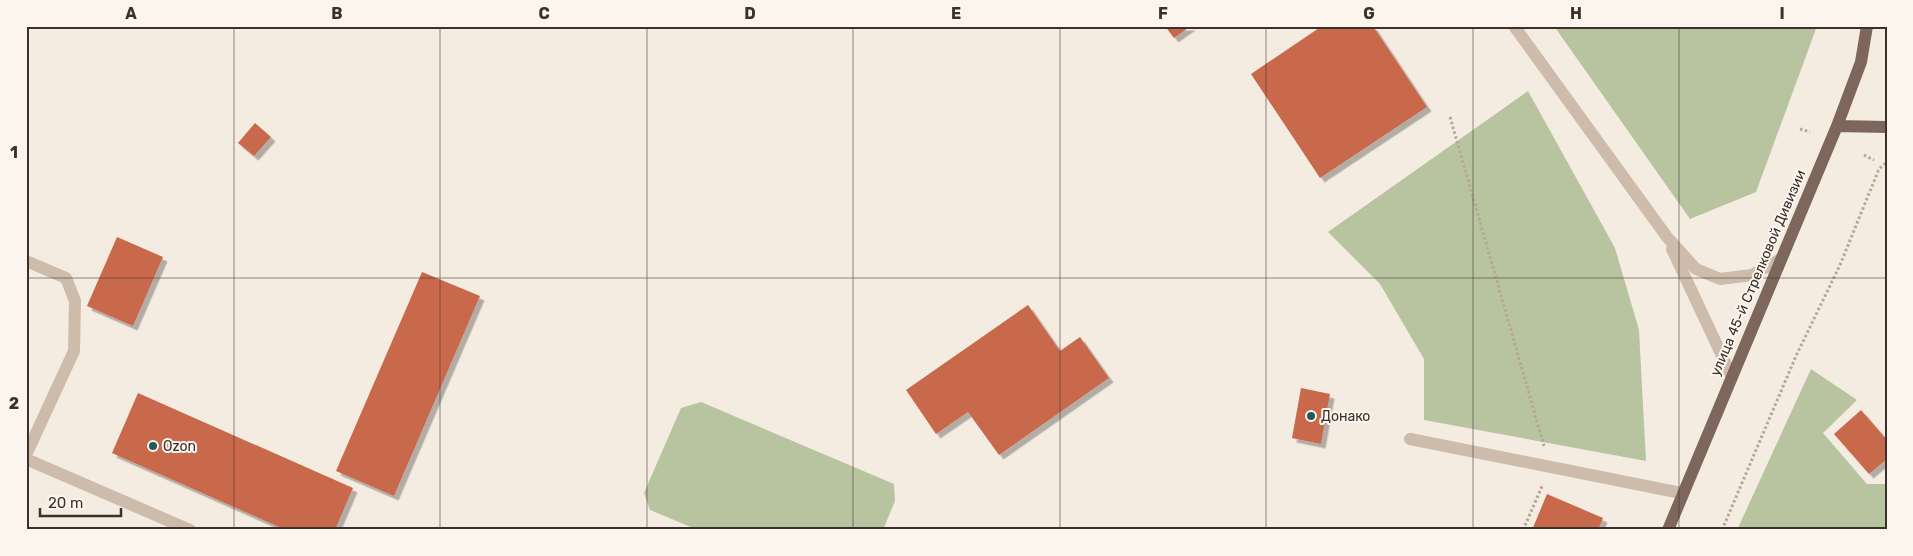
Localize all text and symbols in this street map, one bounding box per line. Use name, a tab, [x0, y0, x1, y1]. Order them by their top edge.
text: A	[125, 4, 137, 23]
text: B	[331, 4, 343, 23]
text: C	[538, 4, 550, 23]
text: D	[744, 4, 756, 23]
text: E	[951, 4, 961, 23]
text: F	[1158, 4, 1168, 23]
text: G	[1363, 4, 1375, 23]
text: H	[1570, 4, 1582, 23]
text: I	[1779, 4, 1785, 23]
text: 1	[10, 143, 18, 162]
street label: улица 45-й Стрелковой Дивизии	[1707, 167, 1809, 379]
text: 2	[9, 394, 19, 413]
place label: Донако	[1321, 408, 1370, 425]
marker: Донако	[1305, 410, 1317, 422]
place label: Ozon	[163, 438, 196, 455]
marker: Ozon	[147, 440, 159, 452]
scale bar	[40, 486, 121, 518]
text: 20 m	[48, 494, 83, 512]

